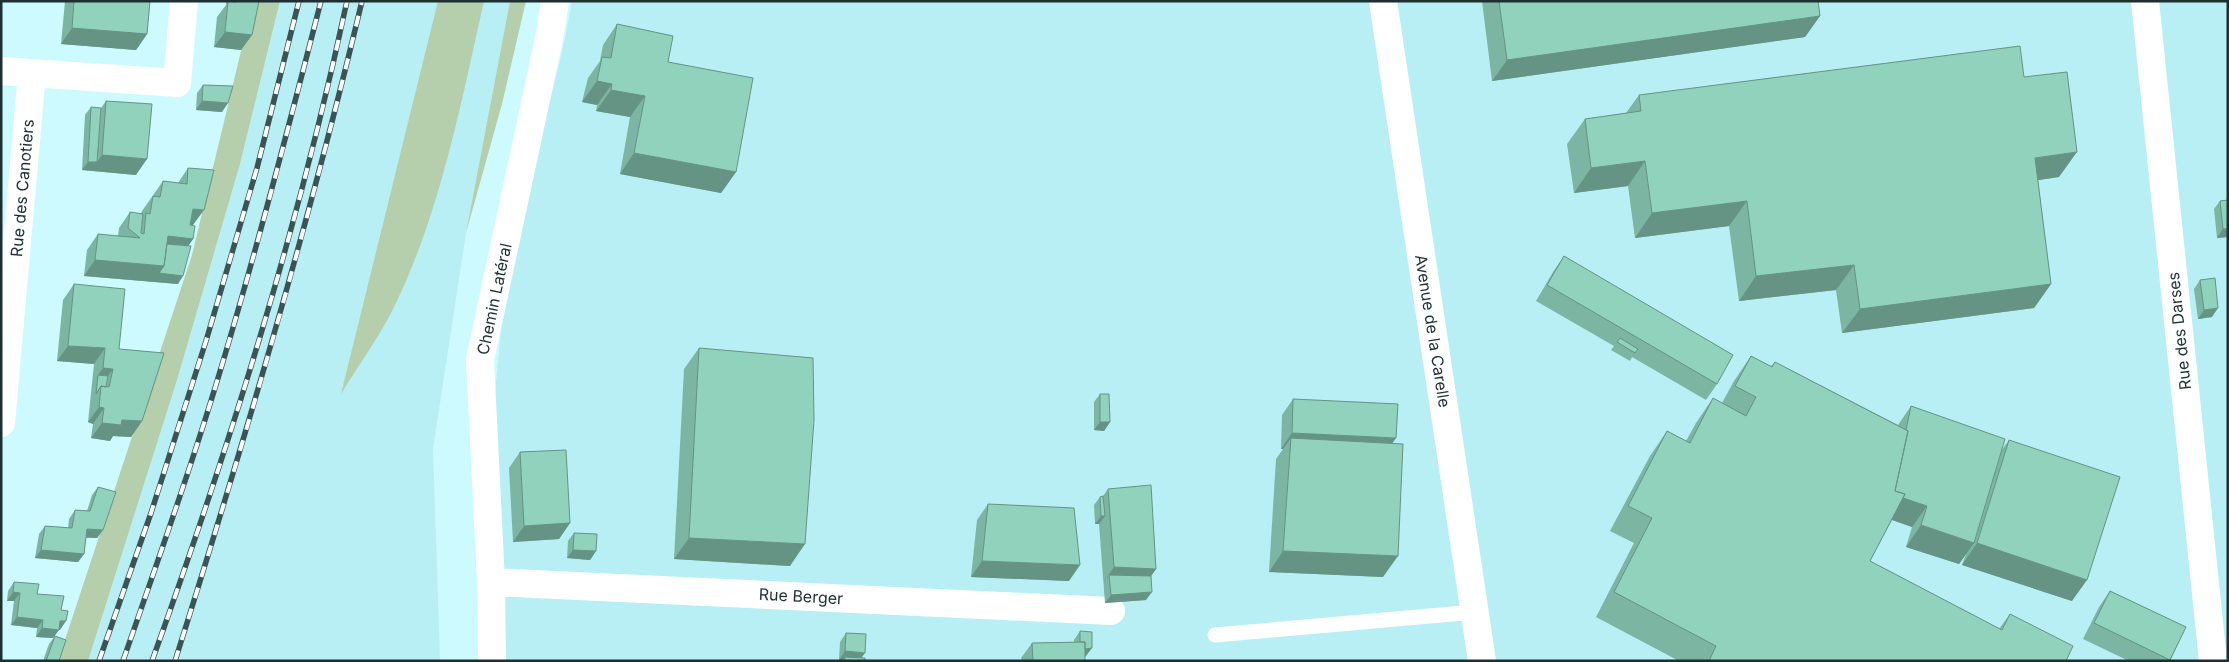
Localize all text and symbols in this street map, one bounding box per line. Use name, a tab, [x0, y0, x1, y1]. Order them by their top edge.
street label: Rue des Canotiers	[6, 118, 38, 258]
street label: Chemin Latéral	[472, 241, 516, 357]
street label: Avenue de la Carelle	[1411, 253, 1455, 409]
street label: Rue des Darses	[2163, 271, 2195, 391]
street label: Rue Berger	[758, 584, 844, 608]

